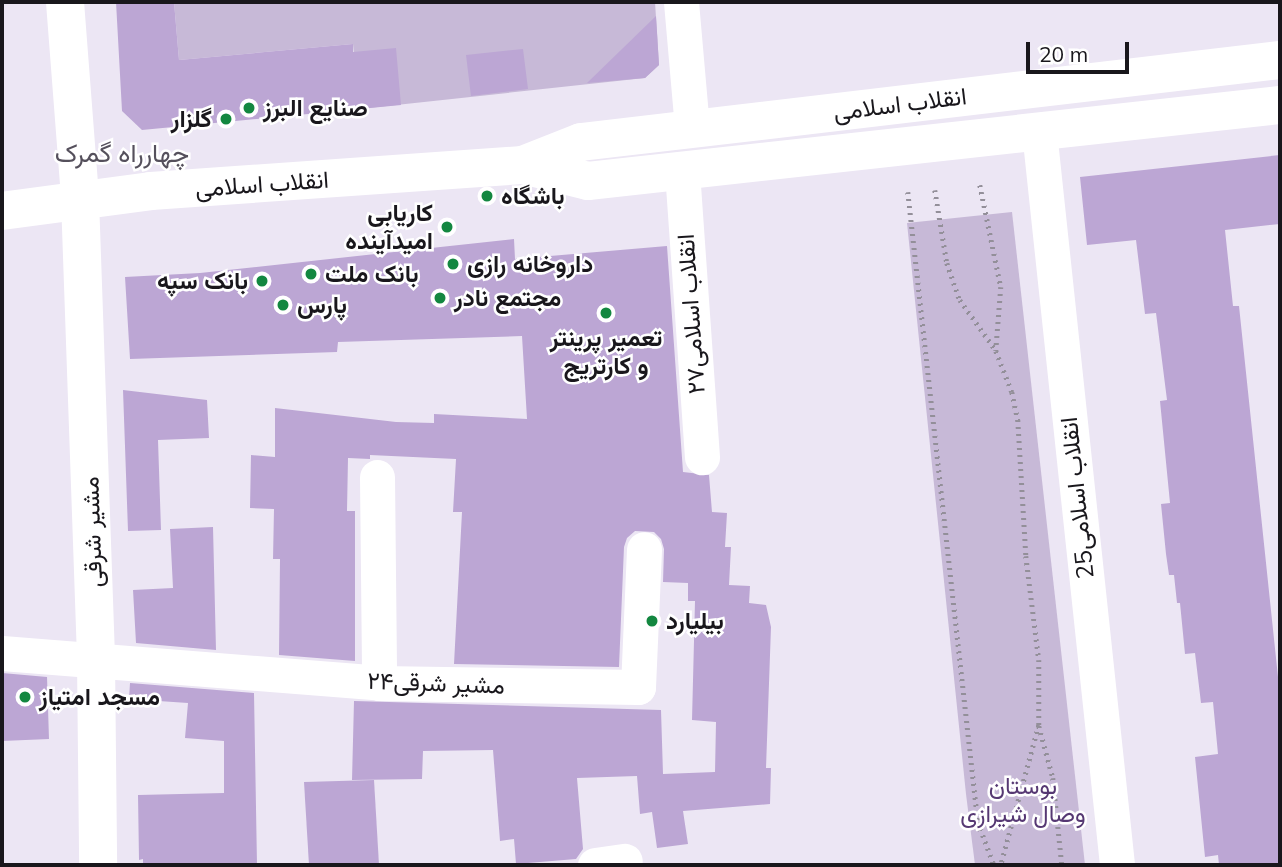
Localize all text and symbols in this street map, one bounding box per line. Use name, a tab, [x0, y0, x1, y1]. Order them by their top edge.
scale bar	[1030, 28, 1133, 72]
text: 20 m	[1039, 41, 1088, 67]
street label: انقلاب اسلامی	[832, 82, 968, 126]
place label: صنایع البرز	[263, 94, 368, 122]
marker: صنایع البرز	[241, 100, 257, 116]
place label: گلزار	[171, 105, 212, 133]
marker: گلزار	[218, 111, 234, 127]
district label: چهارراه گمرک	[55, 137, 189, 169]
street label: انقلاب اسلامی	[194, 165, 330, 203]
place label: باشگاه	[501, 182, 565, 210]
marker: باشگاه	[479, 188, 495, 204]
place label: کاریابی امیدآینده	[345, 199, 433, 255]
marker: کاریابی امیدآینده	[439, 219, 455, 235]
street label: انقلاب اسلامی۲۷	[671, 233, 711, 395]
place label: داروخانه رازی	[467, 250, 593, 278]
marker: داروخانه رازی	[445, 256, 461, 272]
place label: بانک ملت	[325, 260, 419, 288]
marker: بانک ملت	[303, 266, 319, 282]
place label: بانک سپه	[157, 267, 248, 295]
marker: بانک سپه	[254, 273, 270, 289]
place label: مجتمع نادر	[454, 284, 561, 312]
marker: مجتمع نادر	[432, 290, 448, 306]
place label: پارس	[297, 291, 347, 319]
marker: پارس	[275, 297, 291, 313]
marker: تعمیر پرینتر و کارتریج	[598, 305, 614, 321]
place label: تعمیر پرینتر و کارتریج	[550, 324, 662, 380]
street label: 25انقلاب اسلامی	[1054, 416, 1100, 580]
street label: مشیر شرقی	[76, 476, 108, 588]
place label: بیلیارد	[666, 607, 724, 635]
marker: بیلیارد	[644, 613, 660, 629]
street label: مشیر شرقی۲۴	[367, 666, 505, 700]
place label: مسجد امتیاز	[39, 683, 160, 711]
marker: مسجد امتیاز	[17, 689, 33, 705]
park label: بوستان وصال شیرازی	[960, 772, 1086, 828]

